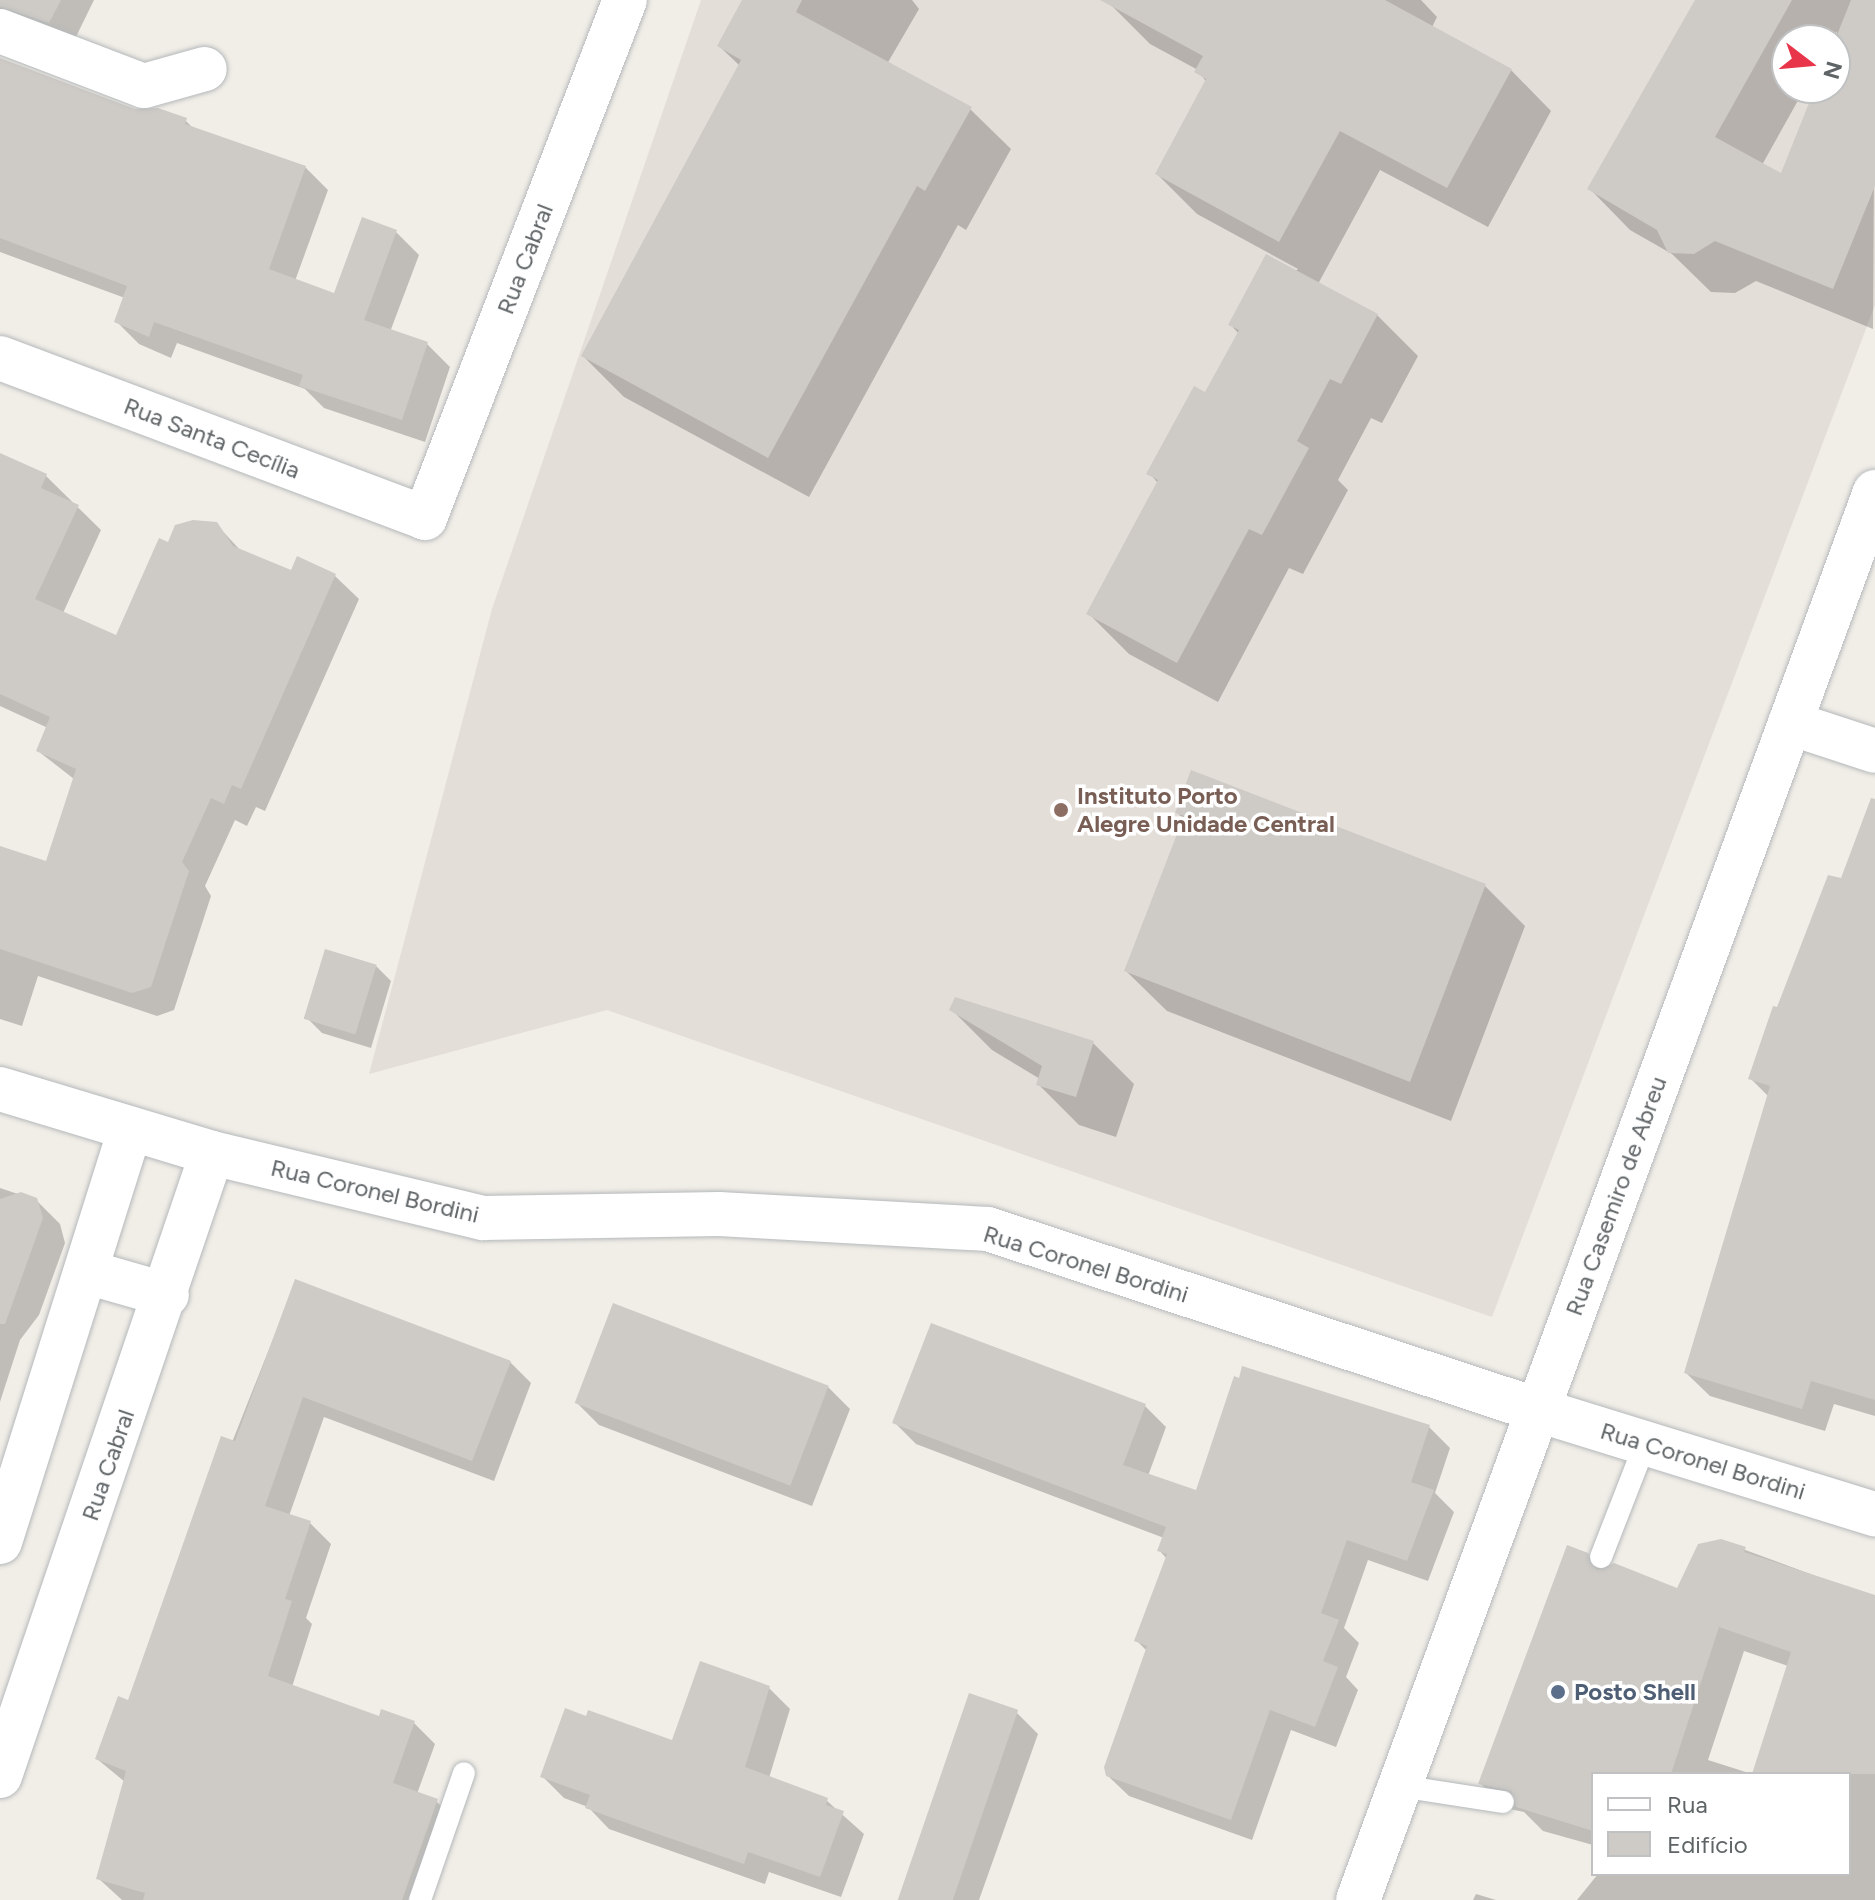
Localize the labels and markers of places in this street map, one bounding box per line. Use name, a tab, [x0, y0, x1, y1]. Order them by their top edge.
place label: Instituto Porto Alegre Unidade Central	[1077, 782, 1335, 838]
marker: Instituto Porto Alegre Unidade Central	[1052, 801, 1070, 819]
place label: Posto Shell	[1574, 1678, 1696, 1706]
marker: Posto Shell	[1549, 1683, 1567, 1701]

